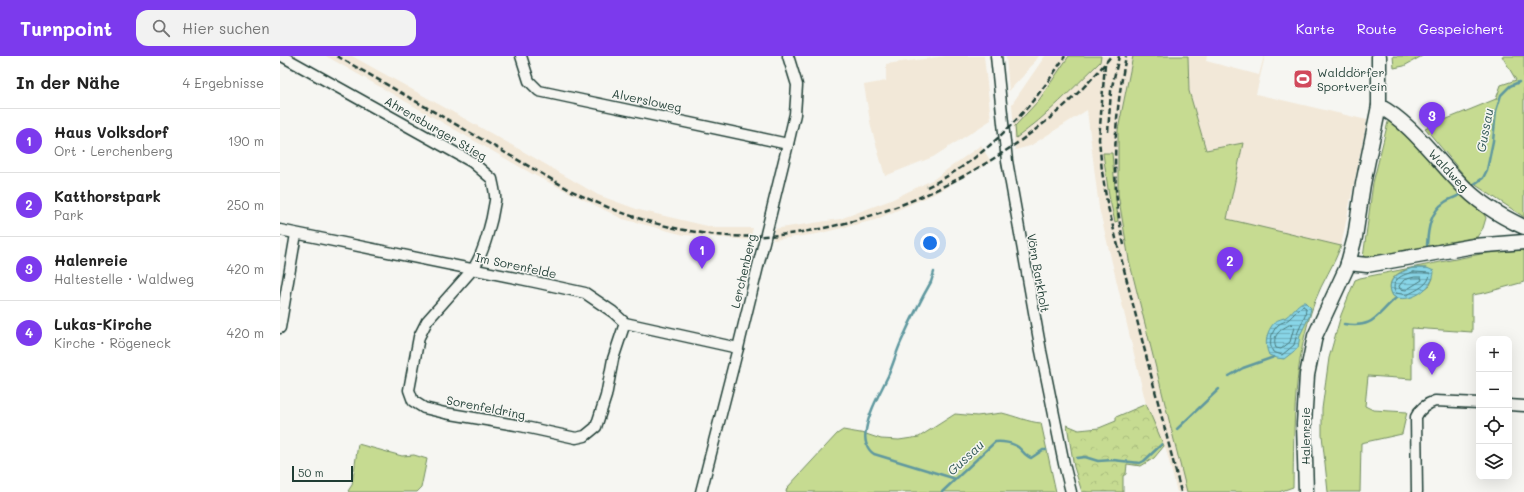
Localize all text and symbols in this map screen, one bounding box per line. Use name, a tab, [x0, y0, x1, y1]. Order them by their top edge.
search box	[136, 10, 416, 46]
text: Turnpoint	[20, 16, 112, 41]
icon: search	[150, 17, 172, 39]
text: Hier suchen	[182, 18, 269, 38]
text: Karte	[1296, 19, 1335, 38]
text: Route	[1357, 19, 1397, 38]
text: Gespeichert	[1419, 19, 1504, 38]
place label: Walddörfer Sportverein	[1317, 64, 1387, 94]
sports icon: Walddörfer Sportverein	[1292, 68, 1314, 90]
text: In der Nähe	[16, 71, 120, 93]
text: 4 Ergebnisse	[183, 74, 264, 91]
street label: Alversloweg	[611, 85, 683, 115]
street label: Ahrensburger Stieg	[382, 92, 490, 164]
pin: 3	[1419, 102, 1445, 135]
water label: Gussau	[1471, 106, 1497, 154]
text: Haus Volksdorf	[54, 122, 168, 142]
text: 1	[26, 132, 32, 149]
text: 190 m	[228, 132, 264, 149]
text: Ort · Lerchenberg	[54, 142, 173, 159]
street label: Waldweg	[1425, 145, 1473, 195]
text: Katthorstpark	[54, 186, 161, 206]
text: 2	[25, 196, 33, 213]
text: 250 m	[227, 196, 264, 213]
text: Park	[54, 206, 83, 223]
street label: Lerchenberg	[727, 232, 759, 310]
street label: Vörn Barkholt	[1024, 232, 1054, 314]
your location	[920, 233, 940, 253]
pin: 1	[689, 236, 715, 269]
pin: 2	[1217, 247, 1243, 280]
street label: Im Sorenfelde	[474, 249, 558, 281]
text: Halenreie	[54, 250, 128, 270]
text: 3	[25, 260, 33, 277]
text: 420 m	[227, 260, 264, 277]
text: Haltestelle · Waldweg	[54, 270, 194, 287]
text: Lukas-Kirche	[54, 314, 152, 334]
text: 4	[25, 324, 33, 341]
text: 420 m	[227, 324, 264, 341]
text: Kirche · Rögeneck	[54, 334, 171, 351]
map controls	[1476, 336, 1512, 480]
button: +	[1476, 336, 1512, 372]
pin: 4	[1419, 342, 1445, 375]
button: −	[1476, 372, 1512, 408]
street label: Sorenfeldring	[445, 392, 527, 422]
street label: Halenreie	[1297, 407, 1313, 465]
button: locate	[1476, 408, 1512, 444]
water label: Gussau	[943, 436, 987, 478]
button: layers	[1476, 444, 1512, 480]
scale bar	[292, 464, 353, 483]
text: 50 m	[298, 465, 324, 480]

